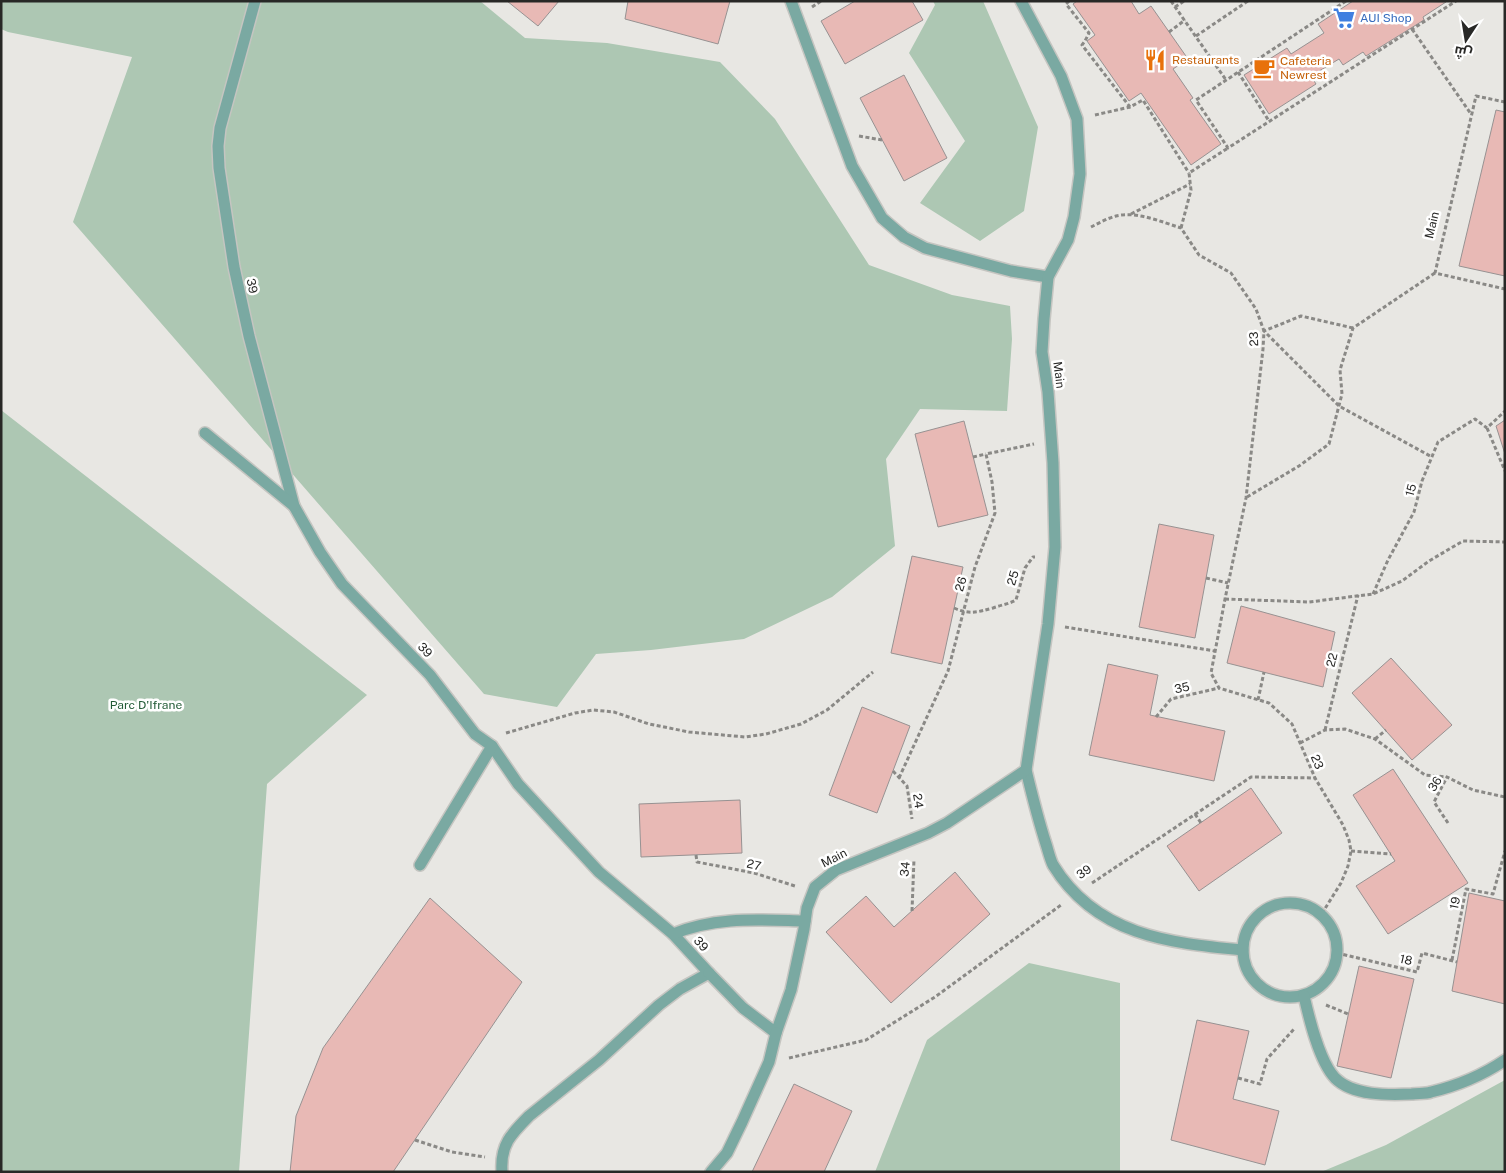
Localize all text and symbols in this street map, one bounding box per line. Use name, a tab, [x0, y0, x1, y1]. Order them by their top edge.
supermarket icon: AUI Shop	[1331, 5, 1357, 31]
place label: AUI Shop	[1360, 11, 1412, 25]
north arrow	[1441, 15, 1491, 65]
text: ش	[1453, 42, 1474, 62]
restaurant icon: Restaurants	[1142, 47, 1168, 73]
place label: Restaurants	[1172, 53, 1239, 67]
place label: Cafeteria Newrest	[1280, 54, 1331, 82]
cafe icon: Cafeteria Newrest	[1251, 55, 1277, 81]
street label: Main	[1422, 210, 1442, 240]
street label: 39	[244, 277, 260, 295]
street label: 23	[1247, 331, 1261, 347]
street label: Main	[1050, 361, 1068, 389]
street label: 15	[1403, 482, 1419, 498]
street label: 25	[1004, 569, 1022, 587]
street label: 26	[952, 575, 970, 593]
street label: 39	[415, 640, 435, 660]
street label: 22	[1324, 651, 1340, 669]
street label: 35	[1173, 679, 1191, 697]
park label: Parc D'Ifrane	[110, 698, 182, 712]
street label: 23	[1308, 752, 1326, 772]
street label: 36	[1425, 774, 1445, 794]
street label: 24	[910, 793, 926, 810]
street label: Main	[819, 846, 849, 870]
street label: 27	[745, 857, 763, 873]
street label: 34	[897, 860, 913, 877]
street label: 39	[1074, 862, 1094, 882]
street label: 19	[1447, 895, 1463, 911]
street label: 39	[691, 934, 711, 954]
street label: 18	[1398, 952, 1414, 968]

